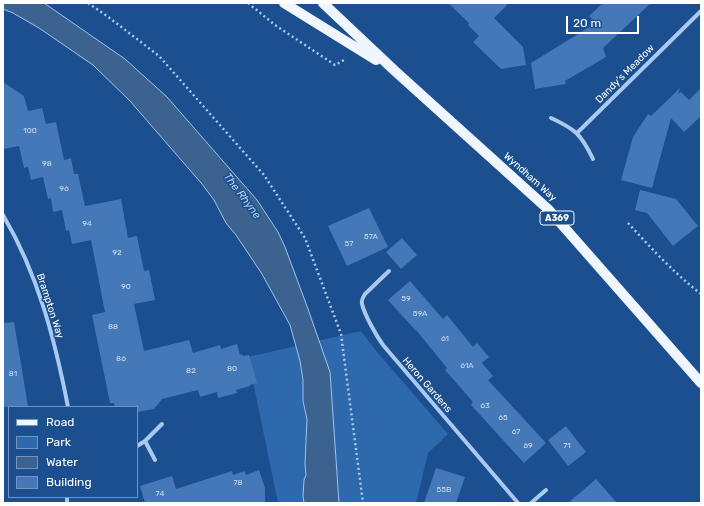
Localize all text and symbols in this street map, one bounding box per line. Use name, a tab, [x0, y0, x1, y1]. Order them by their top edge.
scale bar	[568, 8, 641, 34]
text: 20 m	[573, 16, 601, 30]
street label: Dandy's Meadow	[593, 42, 657, 106]
house number: 100	[23, 126, 37, 136]
street label: Wyndham Way	[501, 150, 559, 204]
house number: 98	[42, 159, 52, 169]
water label: The Rhyne	[220, 170, 264, 222]
house number: 96	[59, 184, 69, 194]
road number: A369	[540, 211, 574, 225]
house number: 94	[82, 219, 92, 229]
house number: 57A	[364, 232, 378, 242]
house number: 57	[345, 239, 353, 249]
house number: 92	[112, 248, 122, 258]
street label: Brampton Way	[34, 272, 66, 340]
house number: 90	[121, 282, 131, 292]
house number: 59	[401, 294, 411, 304]
house number: 59A	[413, 309, 427, 319]
house number: 88	[108, 322, 118, 332]
house number: 61	[441, 334, 449, 344]
house number: 86	[116, 354, 126, 364]
street label: Heron Gardens	[400, 355, 454, 415]
house number: 61A	[460, 361, 474, 371]
house number: 80	[227, 364, 237, 374]
house number: 82	[186, 366, 196, 376]
house number: 81	[9, 369, 17, 379]
house number: 63	[480, 401, 490, 411]
legend	[8, 406, 138, 498]
house number: 65	[498, 413, 508, 423]
text: Road	[46, 415, 74, 429]
house number: 67	[512, 427, 520, 437]
text: Park	[46, 435, 71, 449]
house number: 69	[523, 441, 533, 451]
house number: 71	[563, 441, 571, 451]
text: Water	[46, 455, 78, 469]
text: Building	[46, 475, 92, 489]
house number: 78	[233, 478, 243, 488]
house number: 55B	[437, 485, 451, 495]
house number: 74	[156, 489, 164, 499]

